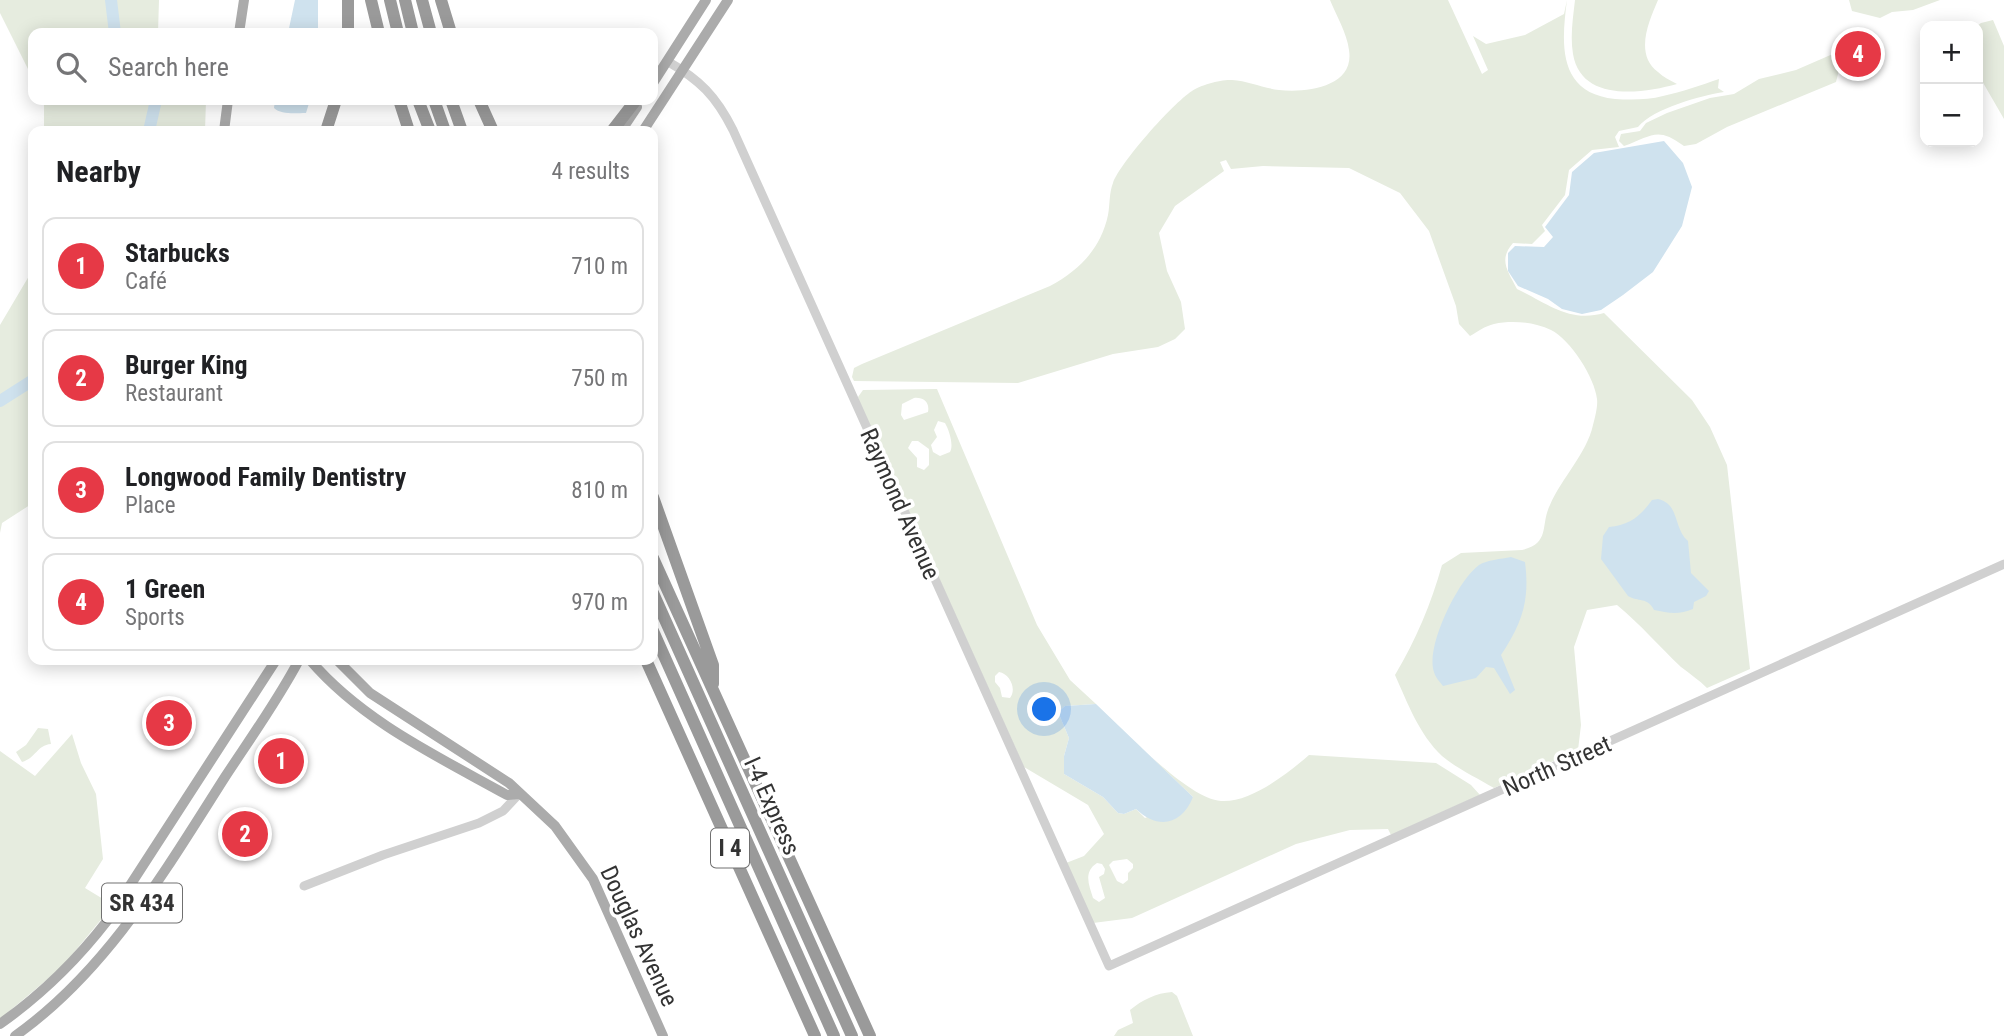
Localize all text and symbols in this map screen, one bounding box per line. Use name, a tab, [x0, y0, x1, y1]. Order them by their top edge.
map controls	[1920, 21, 1983, 147]
button: +	[1920, 21, 1983, 84]
search box	[28, 28, 658, 105]
pin: 4	[1835, 28, 1881, 80]
icon: search	[52, 48, 90, 86]
text: Search here	[108, 52, 229, 82]
button: −	[1920, 84, 1983, 147]
text: Nearby	[56, 154, 141, 189]
text: 4 results	[552, 158, 630, 185]
text: Starbucks	[125, 238, 230, 268]
text: 1	[75, 253, 87, 280]
text: 710 m	[571, 253, 628, 280]
text: Café	[125, 268, 167, 295]
text: Burger King	[125, 350, 248, 380]
text: 2	[75, 365, 87, 392]
text: 750 m	[571, 365, 628, 392]
text: Restaurant	[125, 380, 223, 407]
street label: Raymond Avenue	[854, 424, 946, 584]
text: Longwood Family Dentistry	[125, 462, 406, 492]
text: 3	[75, 477, 87, 504]
text: 810 m	[571, 477, 628, 504]
text: Place	[125, 492, 175, 519]
text: 1 Green	[125, 574, 205, 604]
text: 4	[75, 589, 87, 616]
text: 970 m	[571, 589, 628, 616]
text: Sports	[125, 604, 185, 631]
your location	[1027, 692, 1061, 726]
pin: 3	[146, 697, 192, 749]
street label: North Street	[1499, 730, 1615, 802]
pin: 1	[258, 735, 304, 787]
street label: I-4 Express	[738, 753, 806, 859]
pin: 2	[222, 808, 268, 860]
road number: I 4	[711, 828, 749, 868]
street label: Douglas Avenue	[594, 861, 684, 1011]
road number: SR 434	[102, 884, 182, 922]

